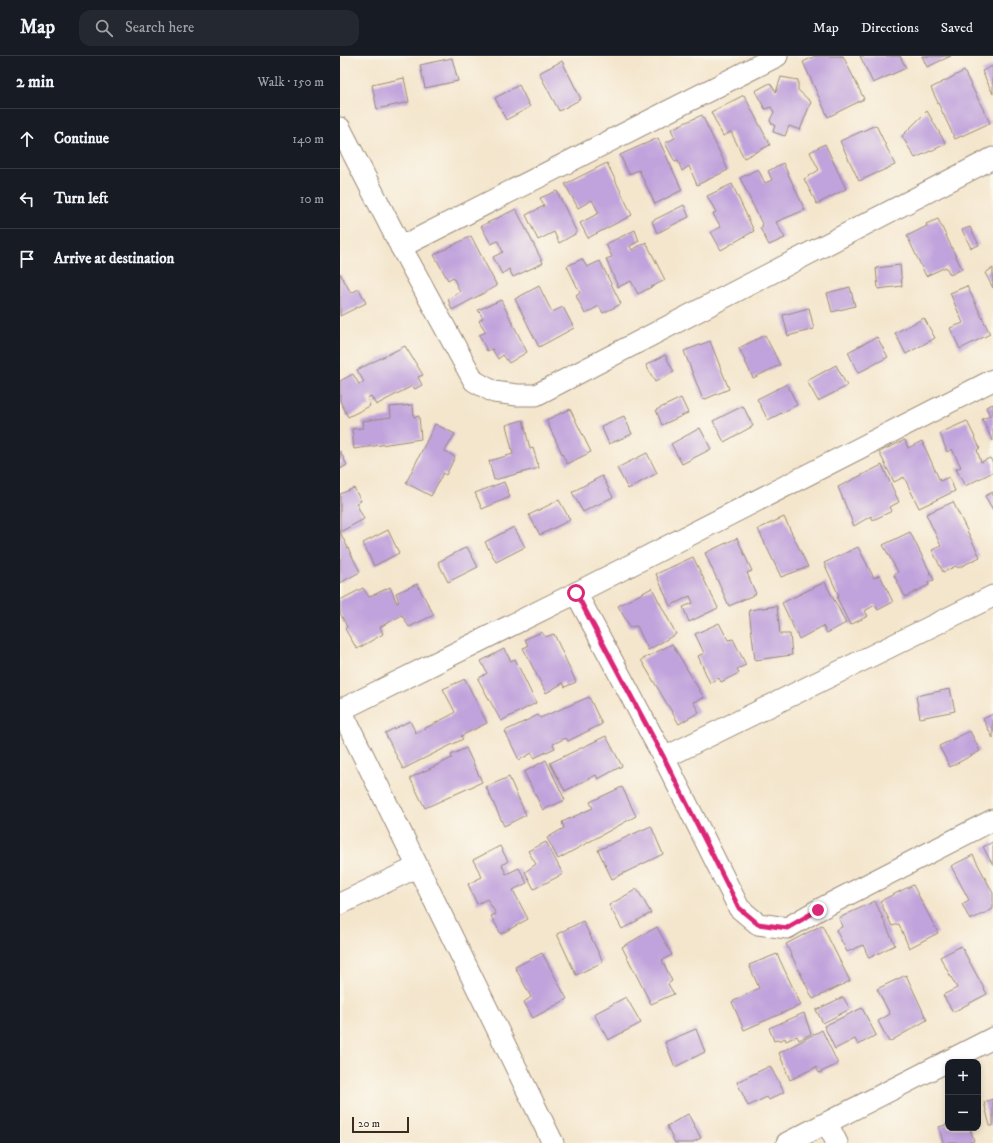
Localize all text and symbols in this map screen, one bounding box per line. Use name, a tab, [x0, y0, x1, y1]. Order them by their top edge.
search box	[79, 10, 359, 46]
text: Map	[20, 16, 55, 39]
icon: search	[93, 17, 115, 39]
text: Search here	[125, 18, 194, 37]
text: Map	[813, 19, 839, 37]
text: Directions	[861, 19, 919, 37]
text: Saved	[941, 19, 973, 37]
text: 2 min	[16, 71, 54, 93]
text: Walk · 150 m	[258, 74, 324, 90]
icon: ahead	[16, 128, 38, 150]
text: Continue	[54, 129, 109, 148]
text: 140 m	[292, 131, 324, 147]
icon: left	[16, 188, 38, 210]
text: Turn left	[54, 189, 108, 208]
text: 10 m	[300, 191, 324, 207]
icon: arrive	[16, 248, 38, 270]
text: Arrive at destination	[54, 249, 174, 268]
route start	[567, 584, 585, 602]
route end	[809, 901, 827, 919]
map controls	[945, 1059, 981, 1131]
button: +	[945, 1059, 981, 1095]
button: −	[945, 1095, 981, 1131]
scale bar	[352, 1115, 409, 1134]
text: 20 m	[358, 1117, 380, 1131]

